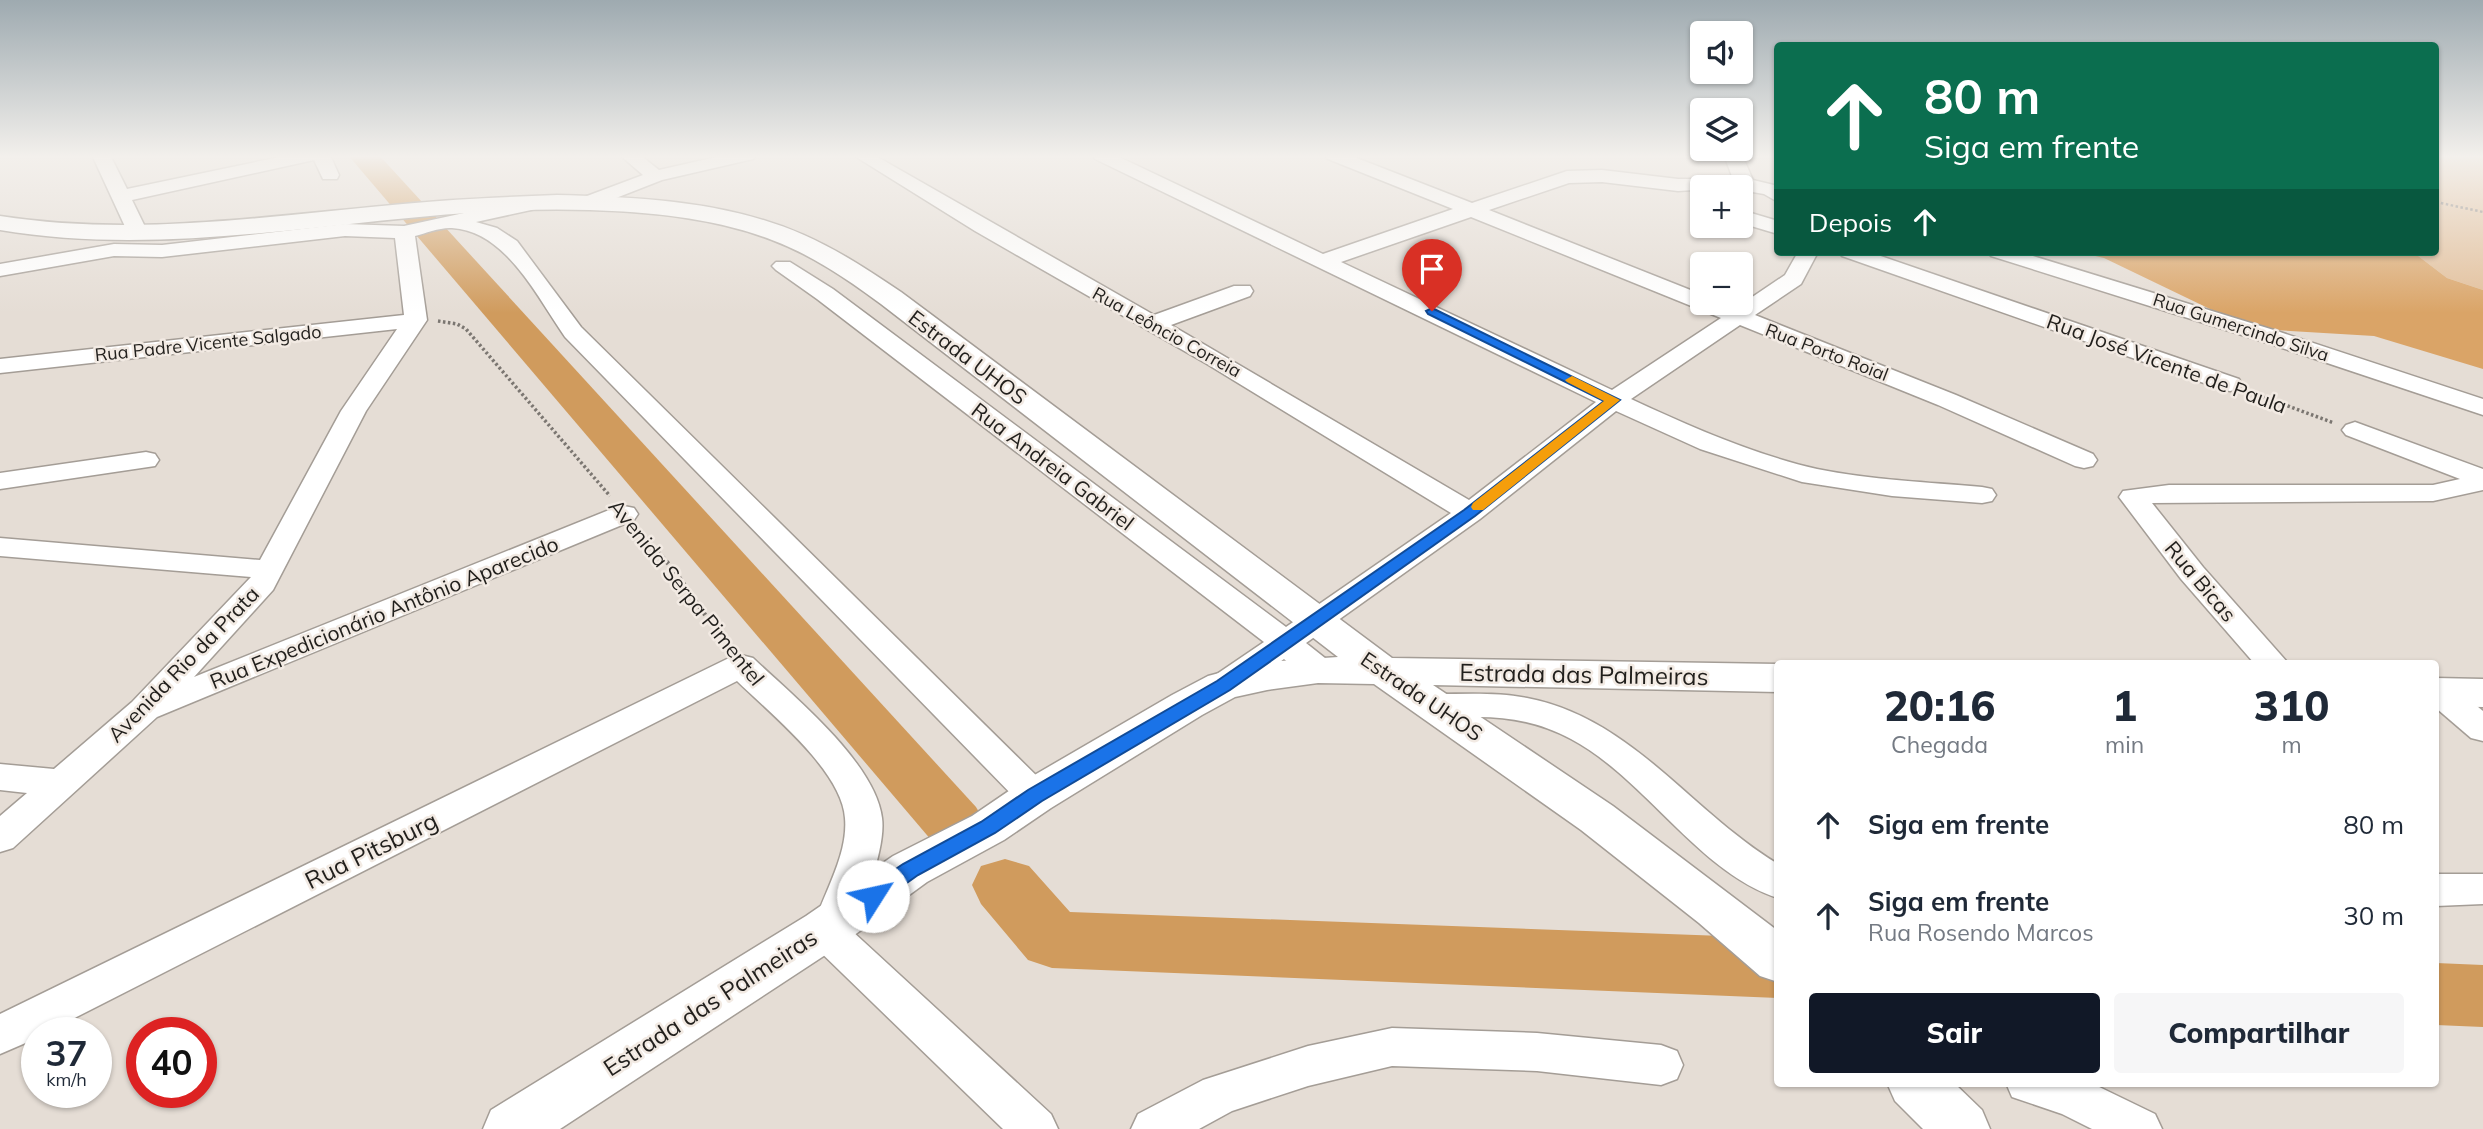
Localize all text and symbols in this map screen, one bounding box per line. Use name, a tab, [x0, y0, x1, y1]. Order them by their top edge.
map controls	[1690, 21, 1753, 315]
button: sound	[1690, 21, 1753, 84]
text: 80 m	[1924, 65, 2040, 126]
icon: ahead	[1809, 70, 1900, 161]
button: layers	[1690, 98, 1753, 161]
text: Siga em frente	[1924, 126, 2139, 166]
button: +	[1690, 175, 1753, 238]
icon: ahead	[1906, 203, 1944, 241]
text: Depois	[1809, 206, 1892, 239]
pin	[1402, 239, 1462, 311]
icon: arrive	[1413, 250, 1451, 288]
button: −	[1690, 252, 1753, 315]
street label: Rua Leôncio Correia	[1089, 282, 1245, 382]
street label: Rua Gumercindo Silva	[2150, 288, 2332, 366]
street label: Estrada UHOS	[904, 304, 1032, 410]
street label: Rua José Vicente de Paula	[2043, 307, 2291, 419]
street label: Rua Porto Roial	[1762, 318, 1892, 386]
street label: Rua Padre Vicente Salgado	[94, 320, 322, 366]
street label: Rua Andreia Gabriel	[967, 396, 1139, 536]
street label: Avenida Serpa Pimentel	[604, 493, 770, 691]
street label: Rua Expedicionário Antônio Aparecido	[206, 530, 562, 694]
street label: Rua Bicas	[2160, 535, 2242, 627]
street label: Avenida Rio da Prata	[102, 581, 264, 747]
street label: Estrada UHOS	[1356, 646, 1488, 746]
street label: Estrada das Palmeiras	[1459, 657, 1709, 691]
text: 20:16	[1884, 679, 1995, 732]
text: 1	[2112, 679, 2137, 732]
text: 310	[2254, 679, 2329, 732]
text: Chegada	[1891, 730, 1988, 759]
text: min	[2105, 730, 2144, 759]
text: m	[2281, 730, 2302, 759]
street label: Rua Pitsburg	[300, 805, 442, 895]
icon: ahead	[1809, 806, 1847, 844]
text: Siga em frente	[1868, 808, 2049, 841]
text: 80 m	[2343, 808, 2404, 841]
position arrow	[836, 859, 910, 933]
text: Siga em frente	[1868, 885, 2049, 918]
icon: ahead	[1809, 897, 1847, 935]
text: 30 m	[2343, 899, 2404, 932]
text: Rua Rosendo Marcos	[1868, 918, 2094, 947]
street label: Estrada das Palmeiras	[597, 922, 823, 1082]
button: Sair	[1809, 993, 2100, 1073]
button: Compartilhar	[2114, 993, 2404, 1073]
speed limit sign: 40	[126, 1017, 217, 1108]
text: 37	[45, 1031, 88, 1075]
text: km/h	[46, 1068, 87, 1091]

